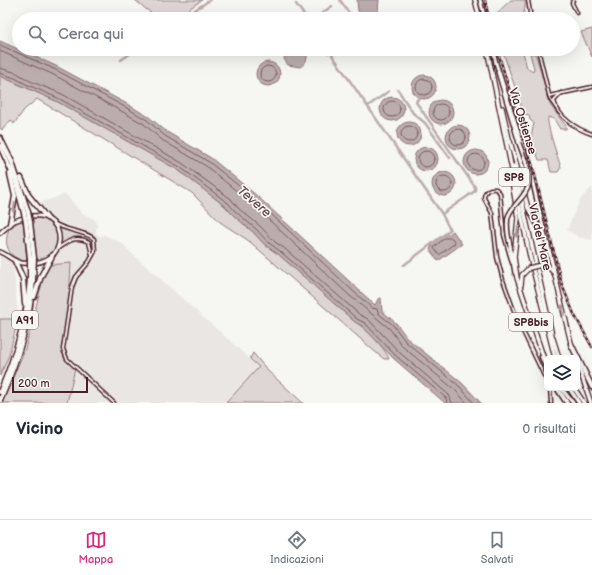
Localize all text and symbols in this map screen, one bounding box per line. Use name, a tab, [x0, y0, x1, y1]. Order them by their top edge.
search box	[12, 12, 580, 56]
icon: search	[26, 23, 48, 45]
text: Cerca qui	[58, 25, 124, 44]
street label: Via Ostiense	[505, 86, 540, 156]
road number: SP8	[499, 168, 529, 186]
water label: Tevere	[234, 183, 275, 221]
one-way arrow	[10, 201, 17, 213]
street label: Via del Mare	[524, 202, 555, 272]
one-way arrow	[514, 226, 520, 238]
one-way arrow	[559, 304, 565, 316]
road number: A91	[12, 311, 38, 329]
road number: SP8bis	[509, 313, 553, 331]
map controls	[544, 355, 580, 391]
button: layers	[544, 355, 580, 391]
scale bar	[12, 375, 88, 394]
text: 200 m	[18, 377, 50, 390]
text: Vicino	[16, 419, 63, 439]
text: 0 risultati	[523, 421, 576, 437]
tab: Mappa	[79, 529, 113, 566]
tab: Indicazioni	[270, 529, 324, 566]
tab: Salvati	[481, 529, 513, 566]

